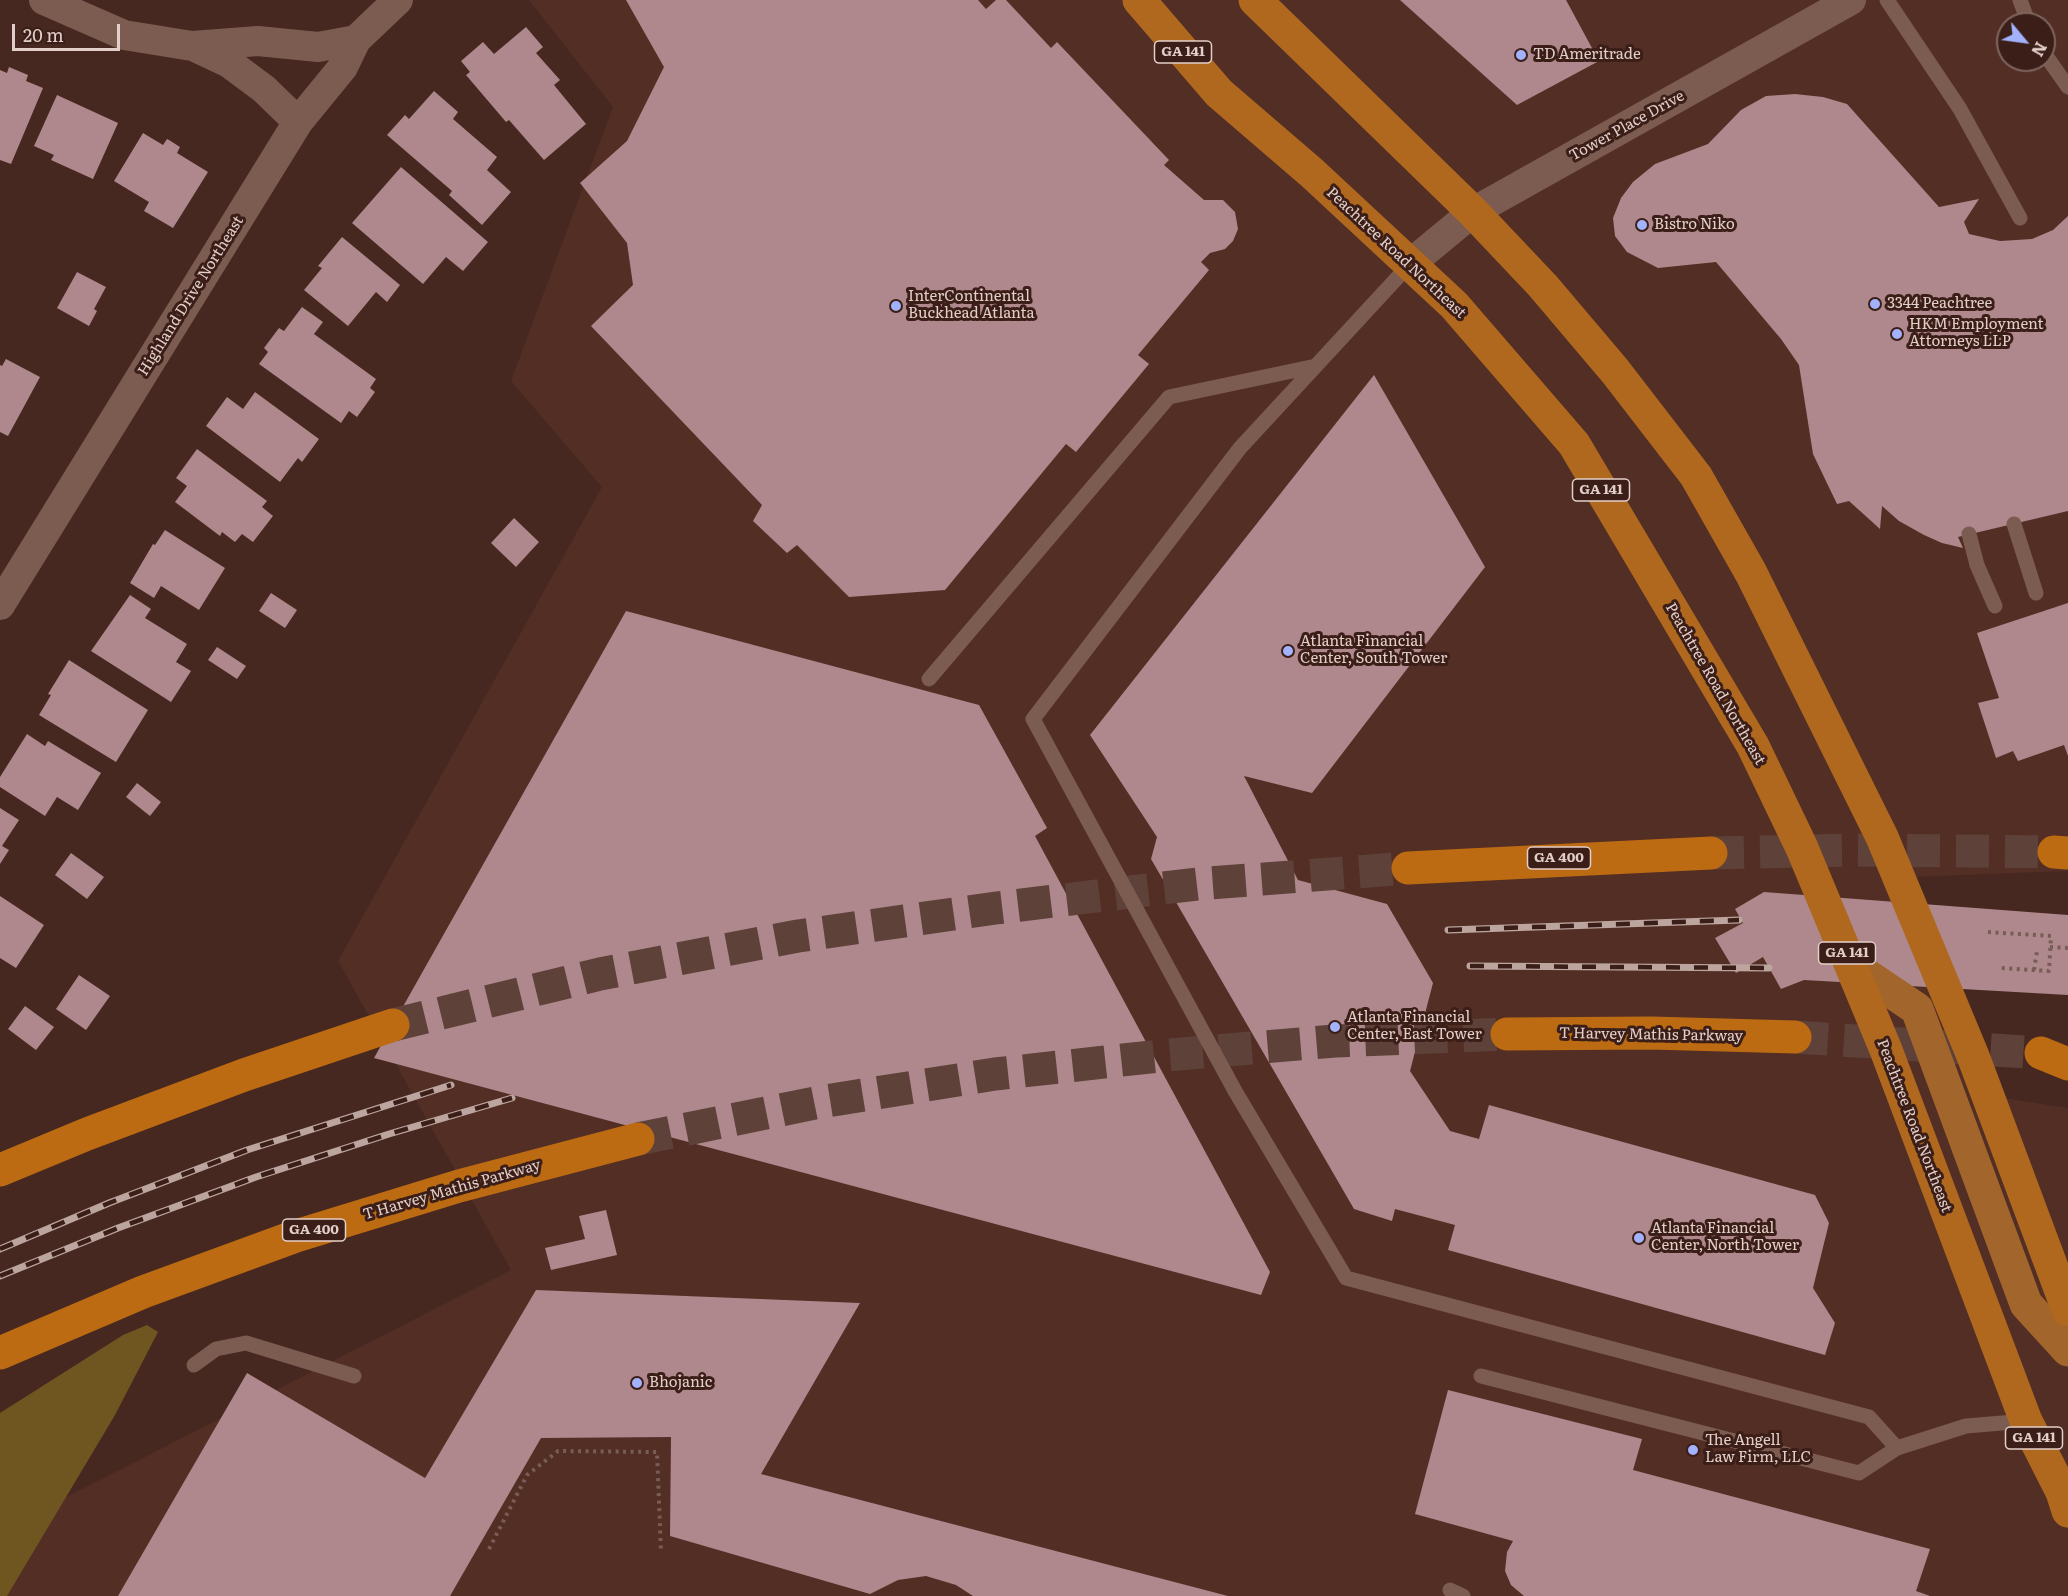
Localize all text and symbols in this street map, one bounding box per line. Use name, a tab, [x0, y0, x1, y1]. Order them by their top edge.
scale bar	[15, 12, 123, 50]
north arrow	[1996, 12, 2056, 72]
text: 20 m	[23, 21, 64, 48]
text: N	[2026, 38, 2054, 61]
road number: GA 141	[1154, 41, 1212, 63]
place label: TD Ameritrade	[1533, 46, 1641, 64]
marker: TD Ameritrade	[1514, 48, 1528, 62]
street label: Tower Place Drive	[1566, 87, 1688, 165]
street label: Peachtree Road Northeast	[1323, 184, 1469, 322]
street label: Highland Drive Northeast	[134, 213, 248, 379]
place label: Bistro Niko	[1654, 216, 1735, 234]
marker: Bistro Niko	[1635, 218, 1649, 232]
place label: InterContinental Buckhead Atlanta	[908, 288, 1035, 323]
place label: 3344 Peachtree	[1887, 295, 1992, 313]
marker: 3344 Peachtree	[1868, 297, 1882, 311]
marker: InterContinental Buckhead Atlanta	[889, 299, 903, 313]
place label: HKM Employment Attorneys LLP	[1909, 316, 2044, 351]
marker: HKM Employment Attorneys LLP	[1890, 327, 1904, 341]
road number: GA 141	[1572, 479, 1630, 501]
street label: Peachtree Road Northeast	[1661, 600, 1769, 768]
place label: Atlanta Financial Center, South Tower	[1300, 633, 1447, 668]
marker: Atlanta Financial Center, South Tower	[1281, 644, 1295, 658]
road number: GA 400	[1528, 847, 1590, 869]
road number: GA 141	[1818, 942, 1876, 964]
place label: Atlanta Financial Center, East Tower	[1347, 1009, 1482, 1044]
marker: Atlanta Financial Center, East Tower	[1328, 1020, 1342, 1034]
street label: T Harvey Mathis Parkway	[1559, 1024, 1743, 1046]
street label: Peachtree Road Northeast	[1873, 1037, 1955, 1215]
street label: T Harvey Mathis Parkway	[361, 1156, 543, 1224]
road number: GA 400	[282, 1219, 346, 1241]
place label: Atlanta Financial Center, North Tower	[1651, 1220, 1799, 1255]
marker: Atlanta Financial Center, North Tower	[1632, 1231, 1646, 1245]
place label: Bhojanic	[649, 1374, 712, 1392]
marker: Bhojanic	[630, 1376, 644, 1390]
road number: GA 141	[2006, 1427, 2062, 1449]
place label: The Angell Law Firm, LLC	[1705, 1432, 1811, 1467]
marker: The Angell Law Firm, LLC	[1686, 1443, 1700, 1457]

